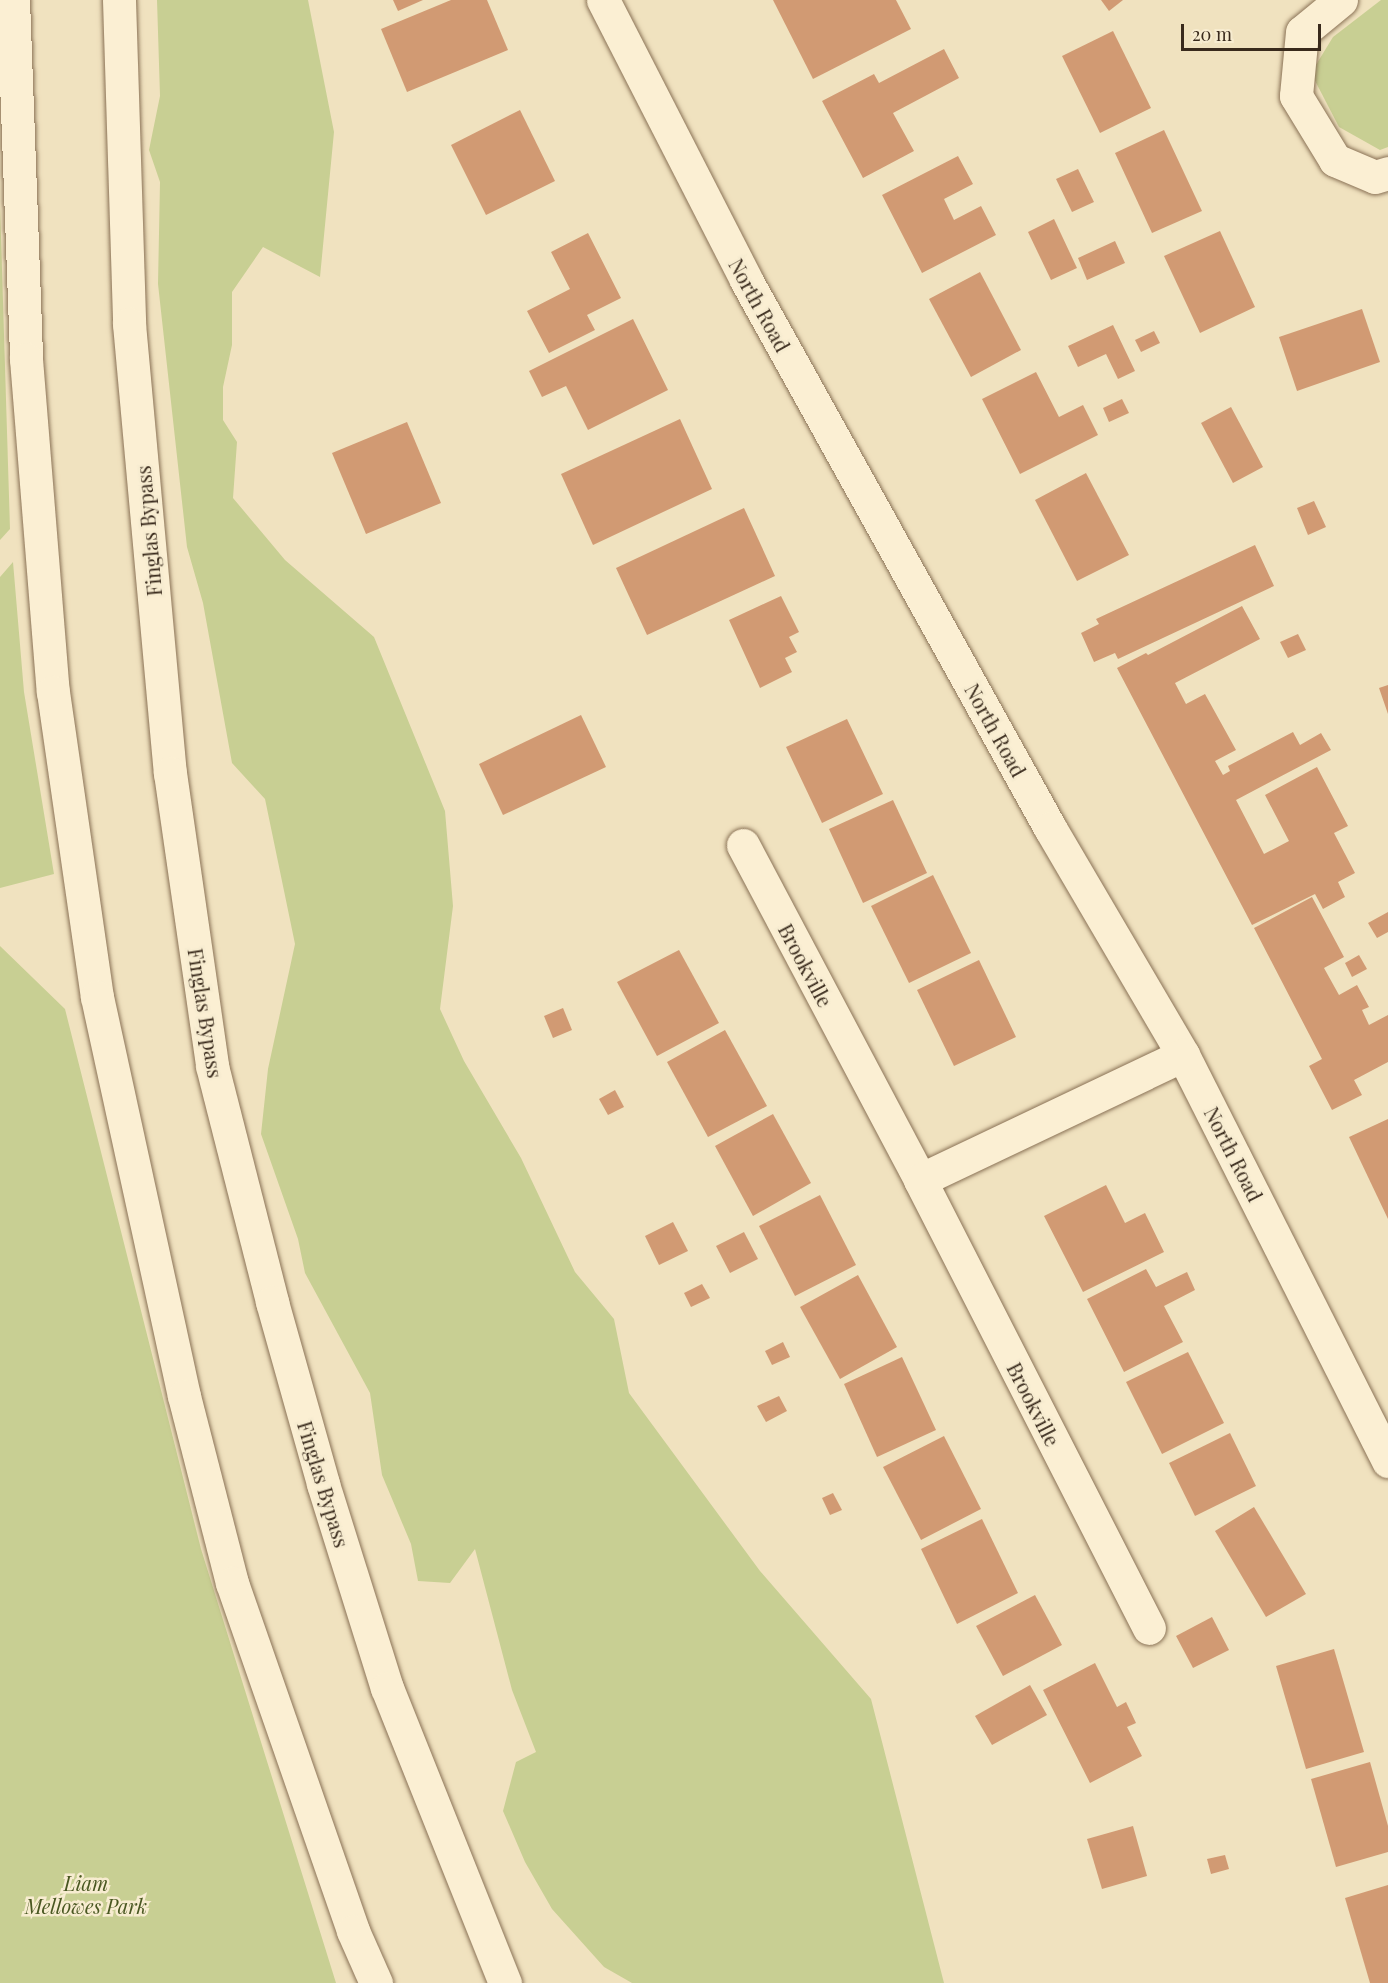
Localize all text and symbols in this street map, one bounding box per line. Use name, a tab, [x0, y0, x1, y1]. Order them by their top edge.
scale bar	[1184, 12, 1324, 50]
text: 20 m	[1192, 22, 1232, 46]
street label: North Road	[725, 254, 795, 356]
street label: Finglas Bypass	[130, 465, 166, 597]
street label: North Road	[961, 679, 1031, 781]
street label: Brookville	[774, 919, 838, 1011]
street label: Finglas Bypass	[184, 946, 228, 1080]
street label: North Road	[1200, 1103, 1268, 1205]
street label: Brookville	[1003, 1358, 1065, 1450]
street label: Finglas Bypass	[293, 1418, 355, 1550]
park label: Liam Mellowes Park	[25, 1871, 147, 1918]

